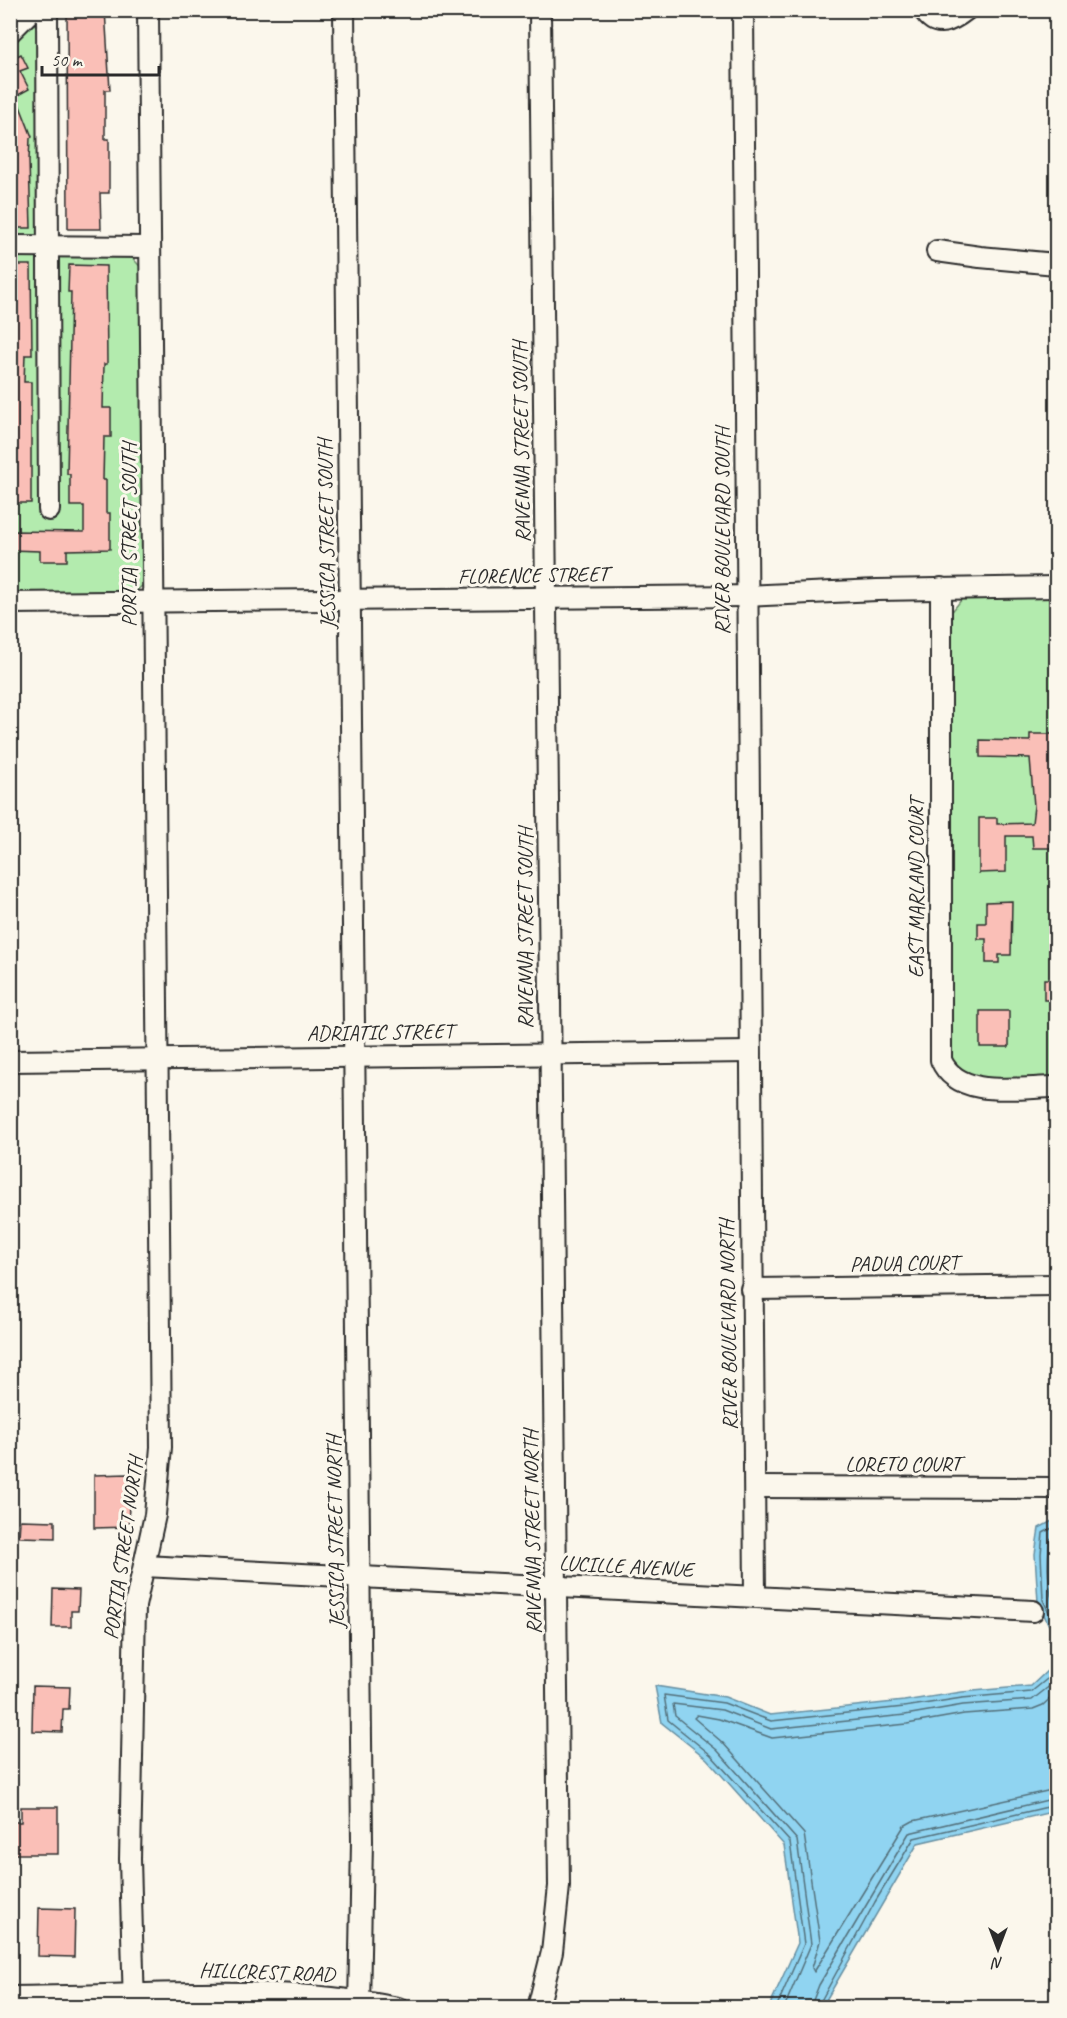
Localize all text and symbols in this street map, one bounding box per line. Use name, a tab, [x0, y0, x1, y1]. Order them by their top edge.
scale bar	[42, 39, 159, 77]
text: 50 m	[51, 49, 84, 71]
street label: RAVENNA STREET SOUTH	[506, 338, 536, 543]
street label: RIVER BOULEVARD SOUTH	[709, 424, 735, 635]
street label: JESSICA STREET SOUTH	[311, 436, 341, 630]
street label: PORTIA STREET SOUTH	[116, 440, 142, 627]
street label: FLORENCE STREET	[458, 561, 614, 589]
street label: EAST MARLAND COURT	[903, 794, 929, 978]
street label: RAVENNA STREET SOUTH	[512, 824, 538, 1029]
street label: ADRIATIC STREET	[307, 1018, 459, 1046]
street label: RIVER BOULEVARD NORTH	[713, 1216, 743, 1430]
street label: PADUA COURT	[850, 1249, 964, 1277]
street label: RAVENNA STREET NORTH	[517, 1427, 547, 1634]
street label: JESSICA STREET NORTH	[320, 1432, 350, 1630]
street label: LORETO COURT	[845, 1451, 966, 1477]
street label: PORTIA STREET NORTH	[97, 1452, 149, 1641]
street label: LUCILLE AVENUE	[558, 1550, 697, 1583]
north arrow	[968, 1919, 1028, 1979]
text: N	[990, 1953, 1003, 1973]
street label: HILLCREST ROAD	[199, 1957, 337, 1987]

